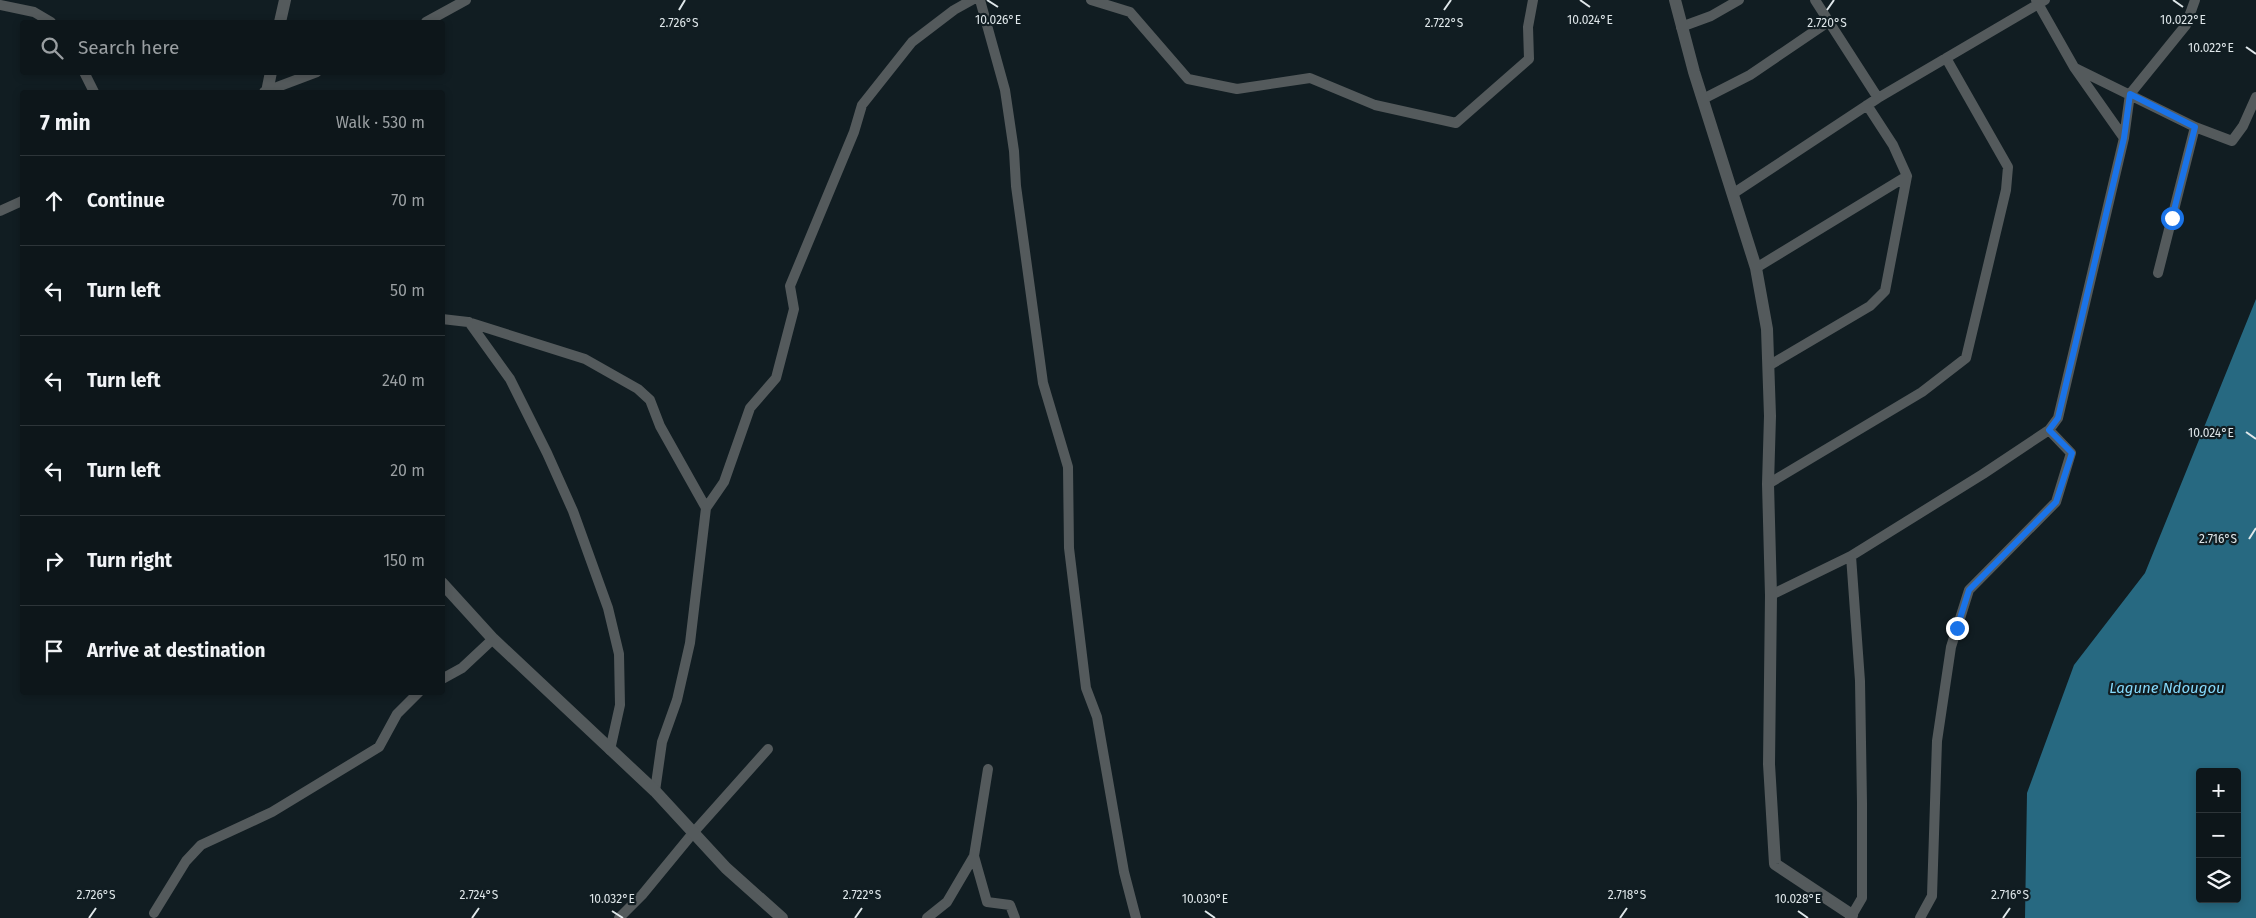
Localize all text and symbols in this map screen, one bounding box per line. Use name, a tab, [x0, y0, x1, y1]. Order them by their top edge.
text: 10.026°E	[975, 13, 1021, 27]
text: 10.024°E	[1567, 13, 1613, 27]
text: 10.022°E	[2160, 13, 2206, 27]
text: 2.726°S	[659, 16, 699, 30]
text: 2.722°S	[1425, 16, 1464, 30]
text: 2.720°S	[1807, 16, 1847, 30]
search box	[20, 20, 445, 75]
icon: search	[38, 34, 66, 62]
text: Search here	[78, 36, 179, 59]
text: 10.022°E	[2188, 41, 2234, 55]
text: 7 min	[40, 110, 91, 136]
text: Walk · 530 m	[336, 113, 425, 132]
icon: ahead	[40, 187, 68, 215]
text: Continue	[87, 189, 165, 212]
text: 70 m	[391, 191, 425, 210]
route start	[2161, 207, 2184, 230]
icon: left	[40, 277, 68, 305]
text: Turn left	[87, 279, 161, 302]
text: 50 m	[390, 281, 425, 300]
icon: left	[40, 367, 68, 395]
text: Turn left	[87, 369, 161, 392]
text: 240 m	[382, 371, 425, 390]
text: 10.024°E	[2188, 426, 2234, 440]
icon: left	[40, 457, 68, 485]
text: Turn left	[87, 459, 161, 482]
text: 20 m	[390, 461, 425, 480]
text: 2.716°S	[2199, 532, 2238, 546]
icon: right	[40, 547, 68, 575]
text: Turn right	[87, 549, 172, 572]
text: 150 m	[383, 551, 425, 570]
route end	[1946, 617, 1969, 640]
icon: arrive	[40, 637, 68, 665]
text: Arrive at destination	[87, 639, 266, 662]
water label: Lagune Ndougou	[2109, 679, 2225, 697]
map controls	[2196, 768, 2241, 903]
button: +	[2196, 768, 2241, 813]
button: −	[2196, 813, 2241, 858]
button: layers	[2196, 858, 2241, 903]
text: 2.726°S	[76, 888, 116, 902]
text: 2.724°S	[460, 888, 499, 902]
text: 2.722°S	[843, 888, 882, 902]
text: 2.718°S	[1608, 888, 1647, 902]
text: 2.716°S	[1991, 888, 2030, 902]
text: 10.032°E	[589, 892, 635, 906]
text: 10.030°E	[1182, 892, 1228, 906]
text: 10.028°E	[1775, 892, 1821, 906]

